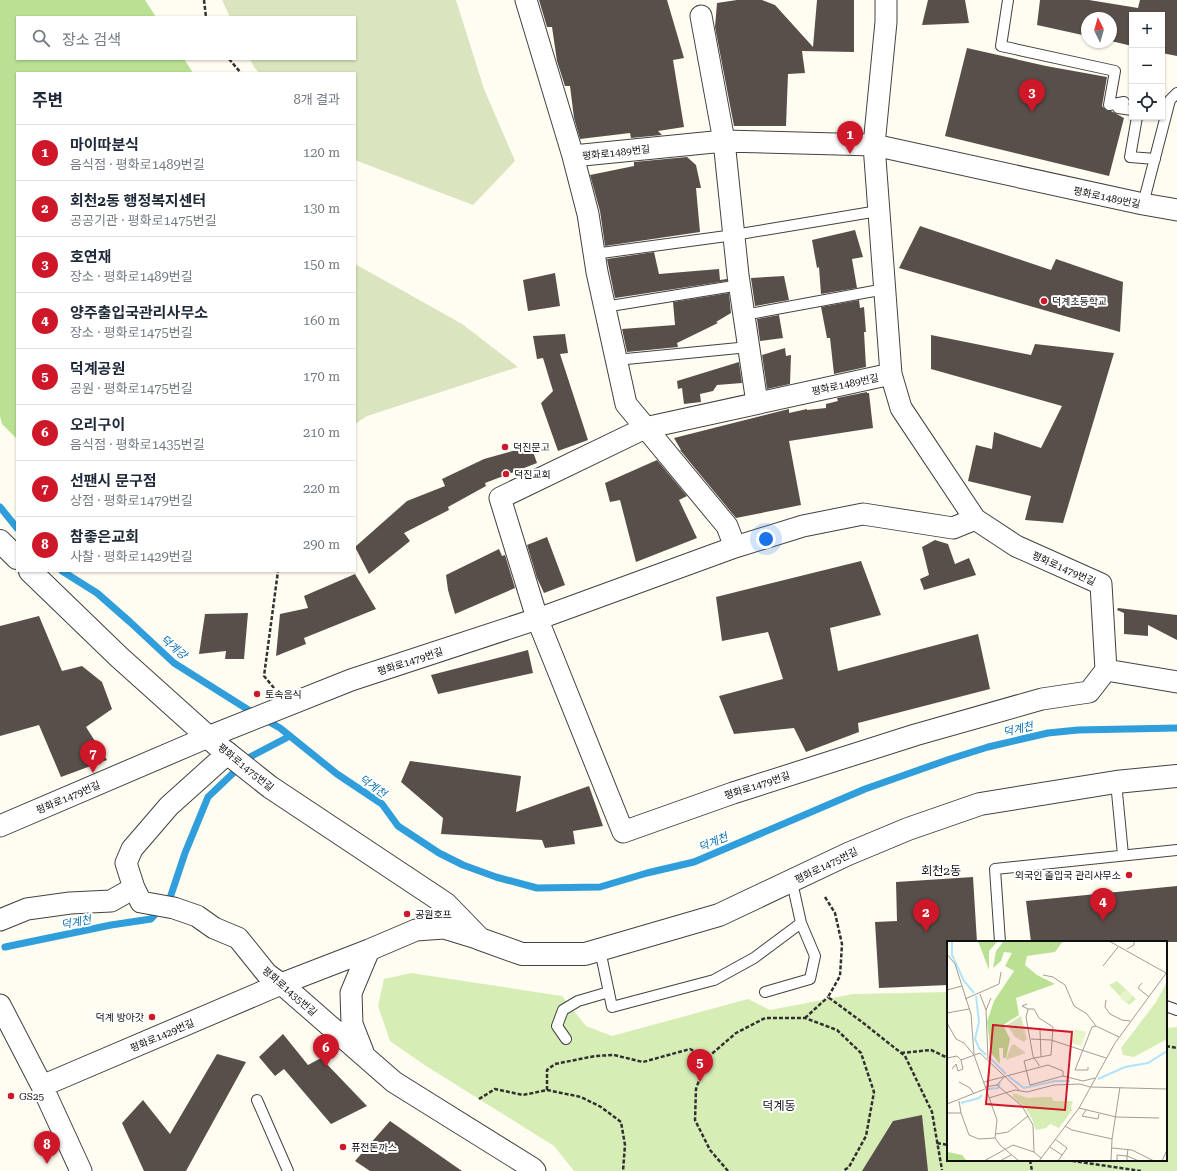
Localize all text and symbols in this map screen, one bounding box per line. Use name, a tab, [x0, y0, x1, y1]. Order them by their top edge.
north arrow	[1081, 12, 1117, 48]
map controls	[1129, 12, 1165, 120]
button: +	[1129, 12, 1165, 48]
search box	[16, 16, 356, 60]
icon: search	[30, 27, 52, 49]
text: 장소 검색	[62, 31, 121, 49]
button: −	[1129, 48, 1165, 84]
pin: 3	[1019, 79, 1045, 112]
button: locate	[1129, 84, 1165, 120]
text: 주변	[32, 90, 63, 110]
text: 8개 결과	[294, 92, 340, 107]
pin: 1	[837, 121, 863, 154]
text: 마이따분식	[70, 136, 139, 154]
street label: 평화로1489번길	[581, 143, 651, 162]
text: 1	[41, 145, 49, 160]
text: 120 m	[303, 145, 340, 160]
text: 음식점 · 평화로1489번길	[70, 157, 205, 172]
street label: 평화로1489번길	[1072, 185, 1141, 210]
text: 회천2동 행정복지센터	[70, 192, 206, 210]
text: 2	[41, 201, 49, 216]
text: 130 m	[303, 201, 340, 216]
text: 공공기관 · 평화로1475번길	[70, 213, 217, 228]
text: 호연재	[70, 248, 111, 266]
text: 3	[41, 257, 49, 272]
text: 150 m	[303, 257, 340, 272]
text: 장소 · 평화로1489번길	[70, 269, 193, 284]
marker: 덕계초등학교	[1039, 296, 1049, 306]
place label: 덕계초등학교	[1052, 296, 1107, 307]
text: 양주출입국관리사무소	[70, 304, 208, 322]
text: 4	[41, 313, 49, 328]
text: 160 m	[303, 313, 340, 328]
text: 장소 · 평화로1475번길	[70, 325, 193, 340]
text: 덕계공원	[70, 360, 125, 378]
text: 5	[41, 369, 49, 384]
text: 170 m	[303, 369, 340, 384]
street label: 평화로1489번길	[811, 372, 880, 397]
text: 공원 · 평화로1475번길	[70, 381, 193, 396]
text: 오리구이	[70, 416, 125, 434]
text: 6	[41, 425, 49, 440]
text: 210 m	[303, 425, 340, 440]
text: 음식점 · 평화로1435번길	[70, 437, 205, 452]
marker: 덕진문고	[500, 442, 510, 452]
place label: 덕진문고	[513, 442, 550, 453]
marker: 덕진교회	[501, 469, 511, 479]
place label: 덕진교회	[514, 469, 551, 480]
text: 선팬시 문구점	[70, 472, 157, 490]
text: 7	[41, 481, 49, 496]
text: 220 m	[303, 481, 340, 496]
text: 상점 · 평화로1479번길	[70, 493, 193, 508]
text: 참좋은교회	[70, 528, 139, 546]
your location	[756, 529, 776, 549]
text: 8	[41, 537, 49, 552]
text: 290 m	[303, 537, 340, 552]
text: 사찰 · 평화로1429번길	[70, 549, 193, 564]
street label: 평화로1479번길	[1030, 550, 1097, 587]
water label: 덕계강	[158, 633, 191, 663]
street label: 평화로1479번길	[376, 646, 444, 677]
marker: 토속음식	[252, 689, 262, 699]
place label: 토속음식	[265, 689, 302, 700]
water label: 덕계천	[1002, 719, 1036, 739]
pin: 7	[80, 740, 106, 773]
street label: 평화로1475번길	[216, 742, 276, 793]
street label: 평화로1479번길	[723, 770, 791, 801]
water label: 덕계천	[357, 772, 390, 802]
street label: 평화로1479번길	[35, 779, 102, 816]
water label: 덕계천	[697, 830, 731, 854]
street label: 평화로1475번길	[793, 846, 859, 885]
district label: 회천2동	[921, 864, 961, 878]
place label: 외국인 출입국 관리사무소	[1015, 870, 1121, 881]
marker: 외국인 출입국 관리사무소	[1124, 870, 1134, 880]
pin: 4	[1090, 888, 1116, 921]
pin: 2	[913, 899, 939, 932]
marker: 공원호프	[402, 909, 412, 919]
place label: 공원호프	[415, 909, 452, 920]
water label: 덕계천	[60, 913, 94, 932]
inset map	[947, 941, 1167, 1161]
street label: 평화로1435번길	[260, 965, 319, 1018]
place label: 덕계 방아갓	[95, 1012, 144, 1023]
marker: 덕계 방아갓	[147, 1012, 157, 1022]
street label: 평화로1429번길	[129, 1017, 196, 1054]
pin: 6	[313, 1034, 339, 1067]
pin: 5	[687, 1049, 713, 1082]
marker: GS25	[6, 1091, 16, 1101]
place label: GS25	[19, 1091, 45, 1102]
district label: 덕계동	[762, 1099, 796, 1113]
pin: 8	[34, 1131, 60, 1164]
marker: 퓨전돈까스	[338, 1142, 348, 1152]
place label: 퓨전돈까스	[351, 1142, 397, 1153]

